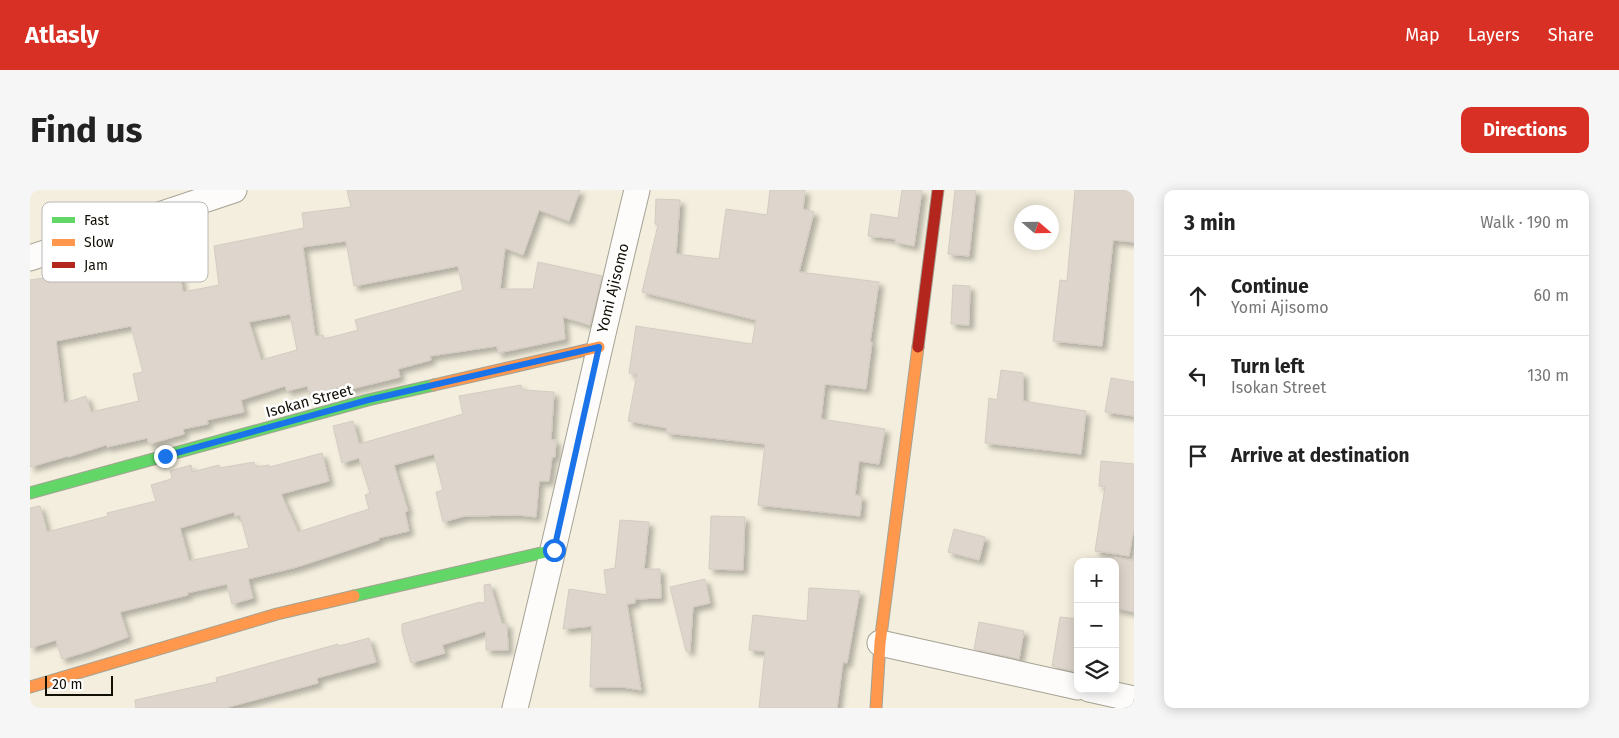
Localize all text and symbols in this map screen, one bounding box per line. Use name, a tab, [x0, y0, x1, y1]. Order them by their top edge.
text: Atlasly	[25, 21, 99, 49]
text: Map	[1405, 24, 1440, 46]
text: Layers	[1468, 24, 1520, 46]
text: Share	[1548, 24, 1594, 46]
button: Directions	[1461, 107, 1589, 153]
text: Find us	[30, 109, 142, 151]
legend	[42, 202, 208, 282]
north arrow	[1014, 205, 1059, 250]
text: 3 min	[1184, 210, 1236, 236]
text: Fast	[84, 212, 110, 229]
text: Walk · 190 m	[1480, 213, 1569, 232]
text: Slow	[84, 234, 114, 251]
street label: Yomi Ajisomo	[593, 241, 633, 335]
text: Jam	[84, 257, 108, 274]
text: Continue	[1231, 275, 1309, 298]
icon: ahead	[1184, 282, 1212, 310]
text: 60 m	[1534, 286, 1569, 305]
text: Yomi Ajisomo	[1231, 298, 1329, 317]
text: Turn left	[1231, 355, 1305, 378]
icon: left	[1184, 362, 1212, 390]
text: 130 m	[1527, 366, 1569, 385]
text: Isokan Street	[1231, 378, 1326, 397]
street label: Isokan Street	[264, 381, 355, 421]
icon: arrive	[1184, 442, 1212, 470]
text: Arrive at destination	[1231, 444, 1410, 467]
route end	[154, 445, 177, 468]
route start	[543, 539, 566, 562]
map controls	[1074, 558, 1119, 693]
button: +	[1074, 558, 1119, 603]
button: −	[1074, 603, 1119, 648]
button: layers	[1074, 648, 1119, 693]
scale bar	[45, 673, 112, 696]
text: 20 m	[52, 676, 82, 693]

